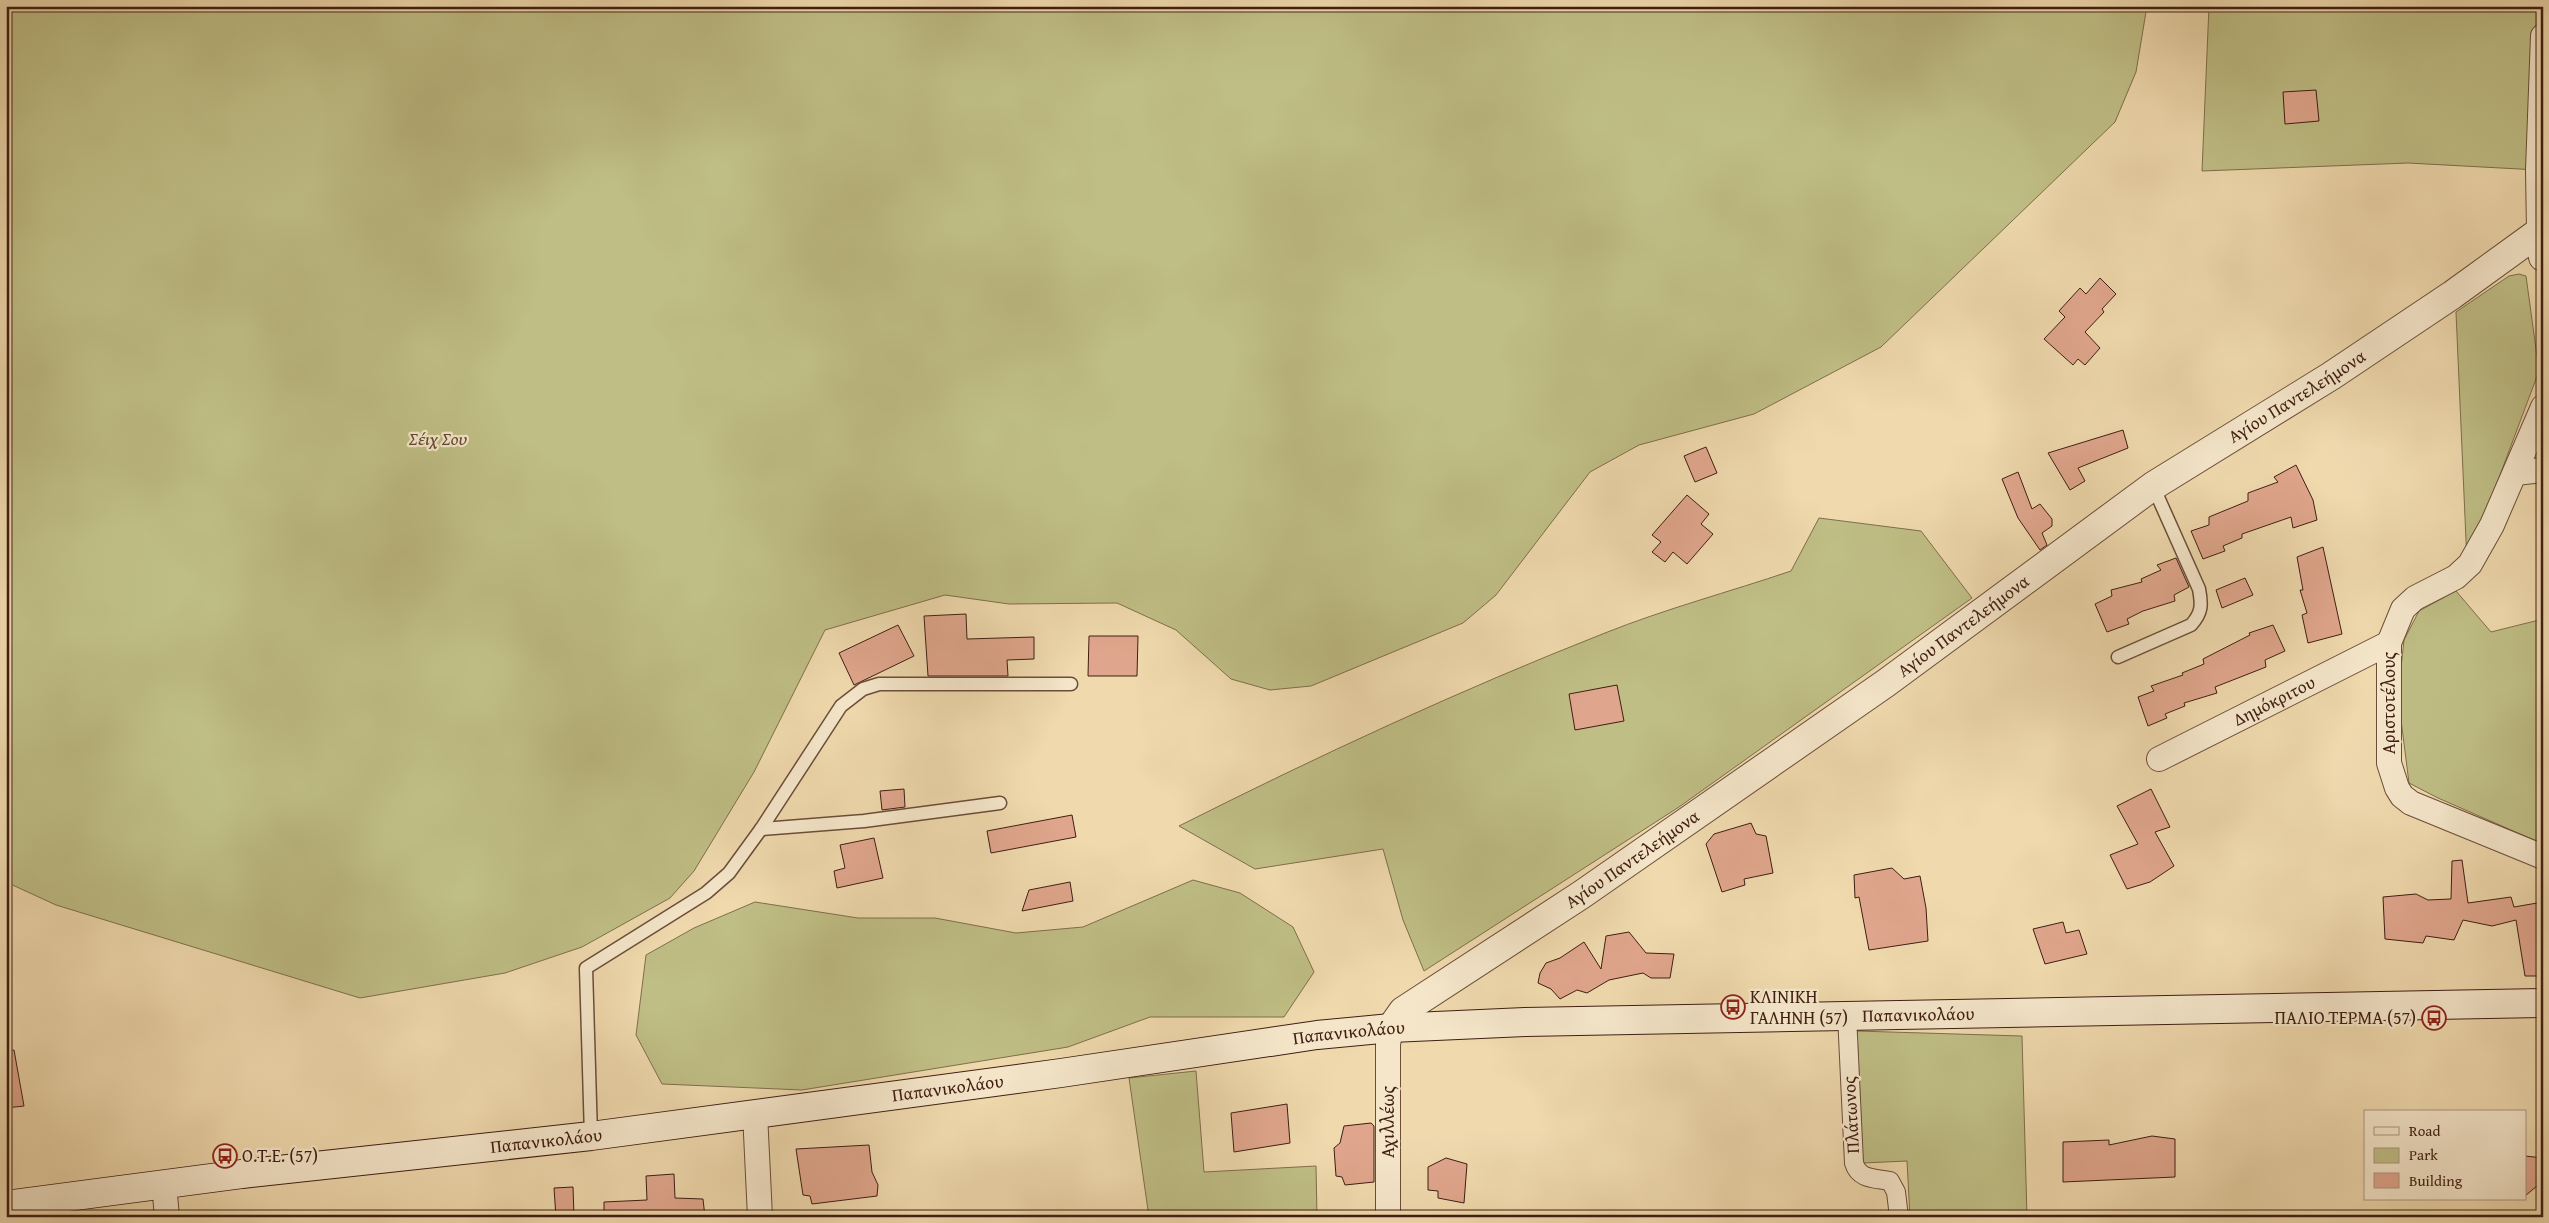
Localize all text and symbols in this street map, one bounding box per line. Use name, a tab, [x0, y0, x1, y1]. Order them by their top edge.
street label: Αγίου Παντελεήμονα	[2222, 342, 2371, 450]
park label: Σέιχ Σου	[409, 425, 468, 452]
street label: Αγίου Παντελεήμονα	[1891, 567, 2035, 683]
street label: Αριστοτέλους	[2375, 651, 2402, 754]
street label: Δημόκριτου	[2228, 668, 2320, 733]
street label: Αγίου Παντελεήμονα	[1560, 802, 1705, 915]
place label: ΚΛΙΝΙΚΗ ΓΑΛΗΝΗ (57)	[1750, 983, 1848, 1031]
bus stop icon: ΚΛΙΝΙΚΗ ΓΑΛΗΝΗ (57)	[1720, 994, 1746, 1020]
street label: Παπανικολάου	[1862, 1000, 1975, 1029]
place label: ΠΑΛΙΟ ΤΕΡΜΑ (57)	[2275, 1004, 2416, 1031]
bus stop icon: ΠΑΛΙΟ ΤΕΡΜΑ (57)	[2421, 1005, 2447, 1031]
street label: Παπανικολάου	[1291, 1013, 1405, 1051]
street label: Παπανικολάου	[890, 1067, 1005, 1109]
street label: Πλάτωνος	[1835, 1075, 1866, 1154]
street label: Αχιλλέως	[1374, 1086, 1401, 1158]
legend	[2364, 1110, 2526, 1200]
text: Road	[2409, 1120, 2440, 1141]
street label: Παπανικολάου	[489, 1121, 604, 1160]
place label: Ο.Τ.Ε. (57)	[242, 1142, 318, 1169]
bus stop icon: Ο.Τ.Ε. (57)	[212, 1143, 238, 1169]
text: Park	[2409, 1144, 2438, 1165]
text: Building	[2409, 1170, 2463, 1191]

